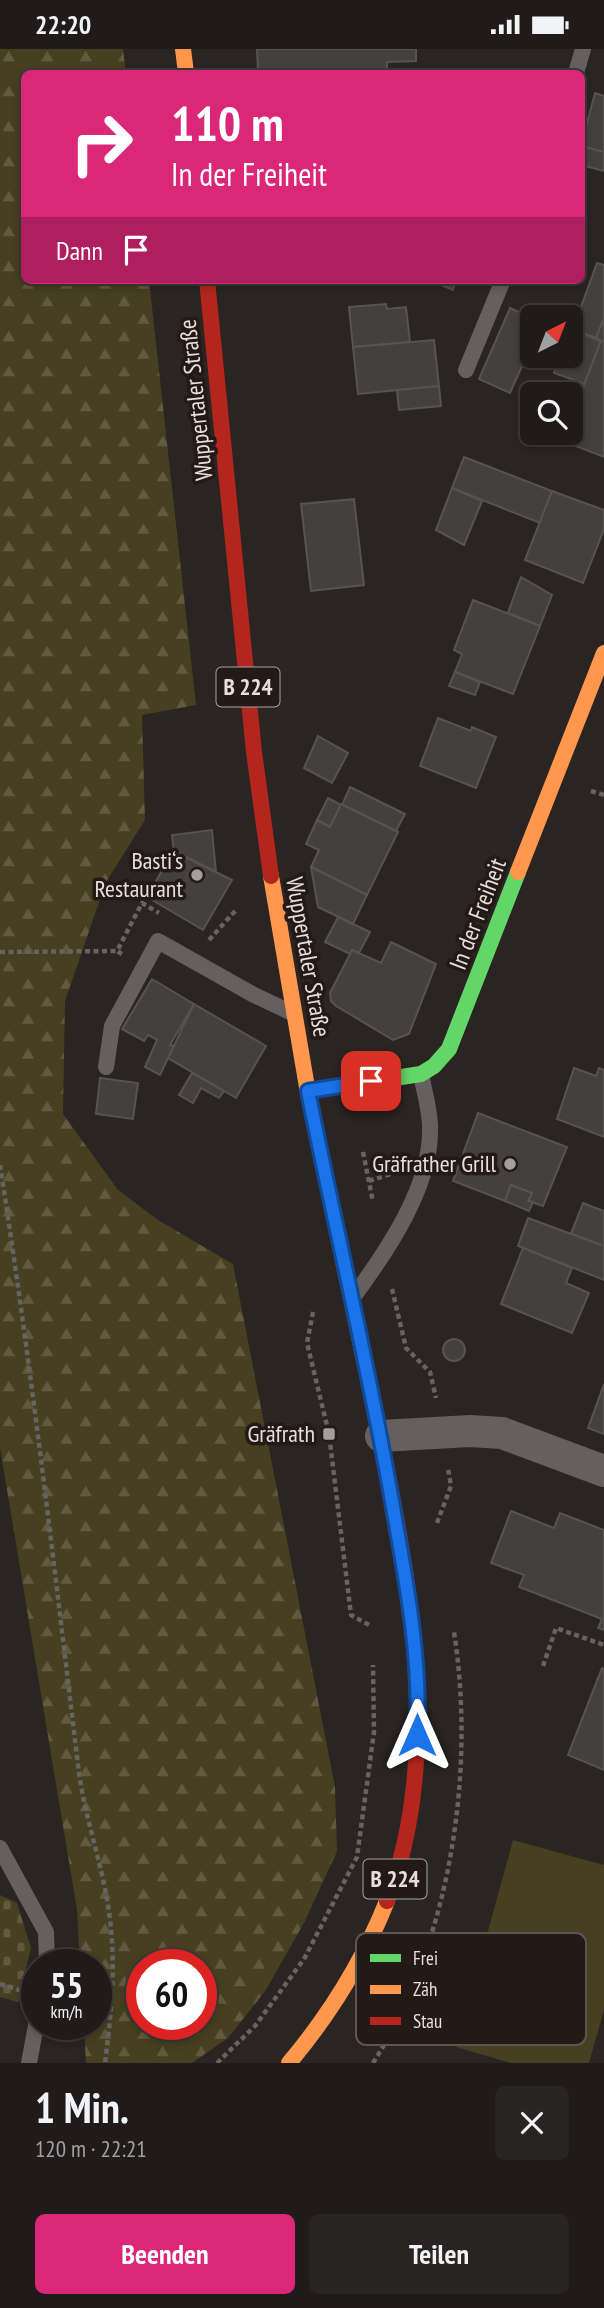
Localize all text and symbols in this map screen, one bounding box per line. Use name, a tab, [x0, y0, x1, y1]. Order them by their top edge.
text: 22:20	[35, 8, 91, 41]
text: 110 m	[171, 91, 284, 155]
icon: right	[56, 98, 147, 189]
text: In der Freiheit	[171, 153, 327, 195]
icon: arrive	[117, 231, 155, 269]
text: Dann	[56, 234, 103, 267]
north arrow	[520, 305, 583, 367]
map controls	[520, 305, 583, 445]
street label: Wuppertaler Straße	[172, 318, 219, 482]
button: search	[520, 382, 583, 445]
road number: B 224	[216, 667, 280, 707]
place label: Basti‘s Restaurant	[94, 845, 183, 904]
street label: In der Freiheit	[442, 853, 513, 974]
marker: Basti‘s Restaurant	[189, 867, 205, 883]
street label: Wuppertaler Straße	[279, 875, 338, 1039]
pin	[341, 1051, 401, 1111]
icon: arrive	[352, 1062, 390, 1100]
place label: Gräfrather Grill	[372, 1148, 496, 1179]
marker: Gräfrather Grill	[502, 1156, 518, 1172]
place label: Gräfrath	[248, 1418, 315, 1449]
marker: Gräfrath	[321, 1426, 337, 1442]
position arrow	[380, 1698, 454, 1772]
road number: B 224	[364, 1860, 426, 1899]
legend	[356, 1933, 586, 2045]
text: Frei	[413, 1946, 438, 1970]
speed limit sign: 60	[126, 1949, 217, 2040]
text: 55	[50, 1962, 83, 2008]
text: Zäh	[413, 1977, 437, 2001]
text: km/h	[51, 2000, 82, 2023]
text: Stau	[413, 2009, 442, 2033]
text: 1 Min.	[35, 2080, 129, 2135]
button: close	[495, 2086, 569, 2160]
text: 120 m · 22:21	[35, 2134, 147, 2163]
button: Beenden	[35, 2214, 295, 2294]
button: Teilen	[309, 2214, 569, 2294]

